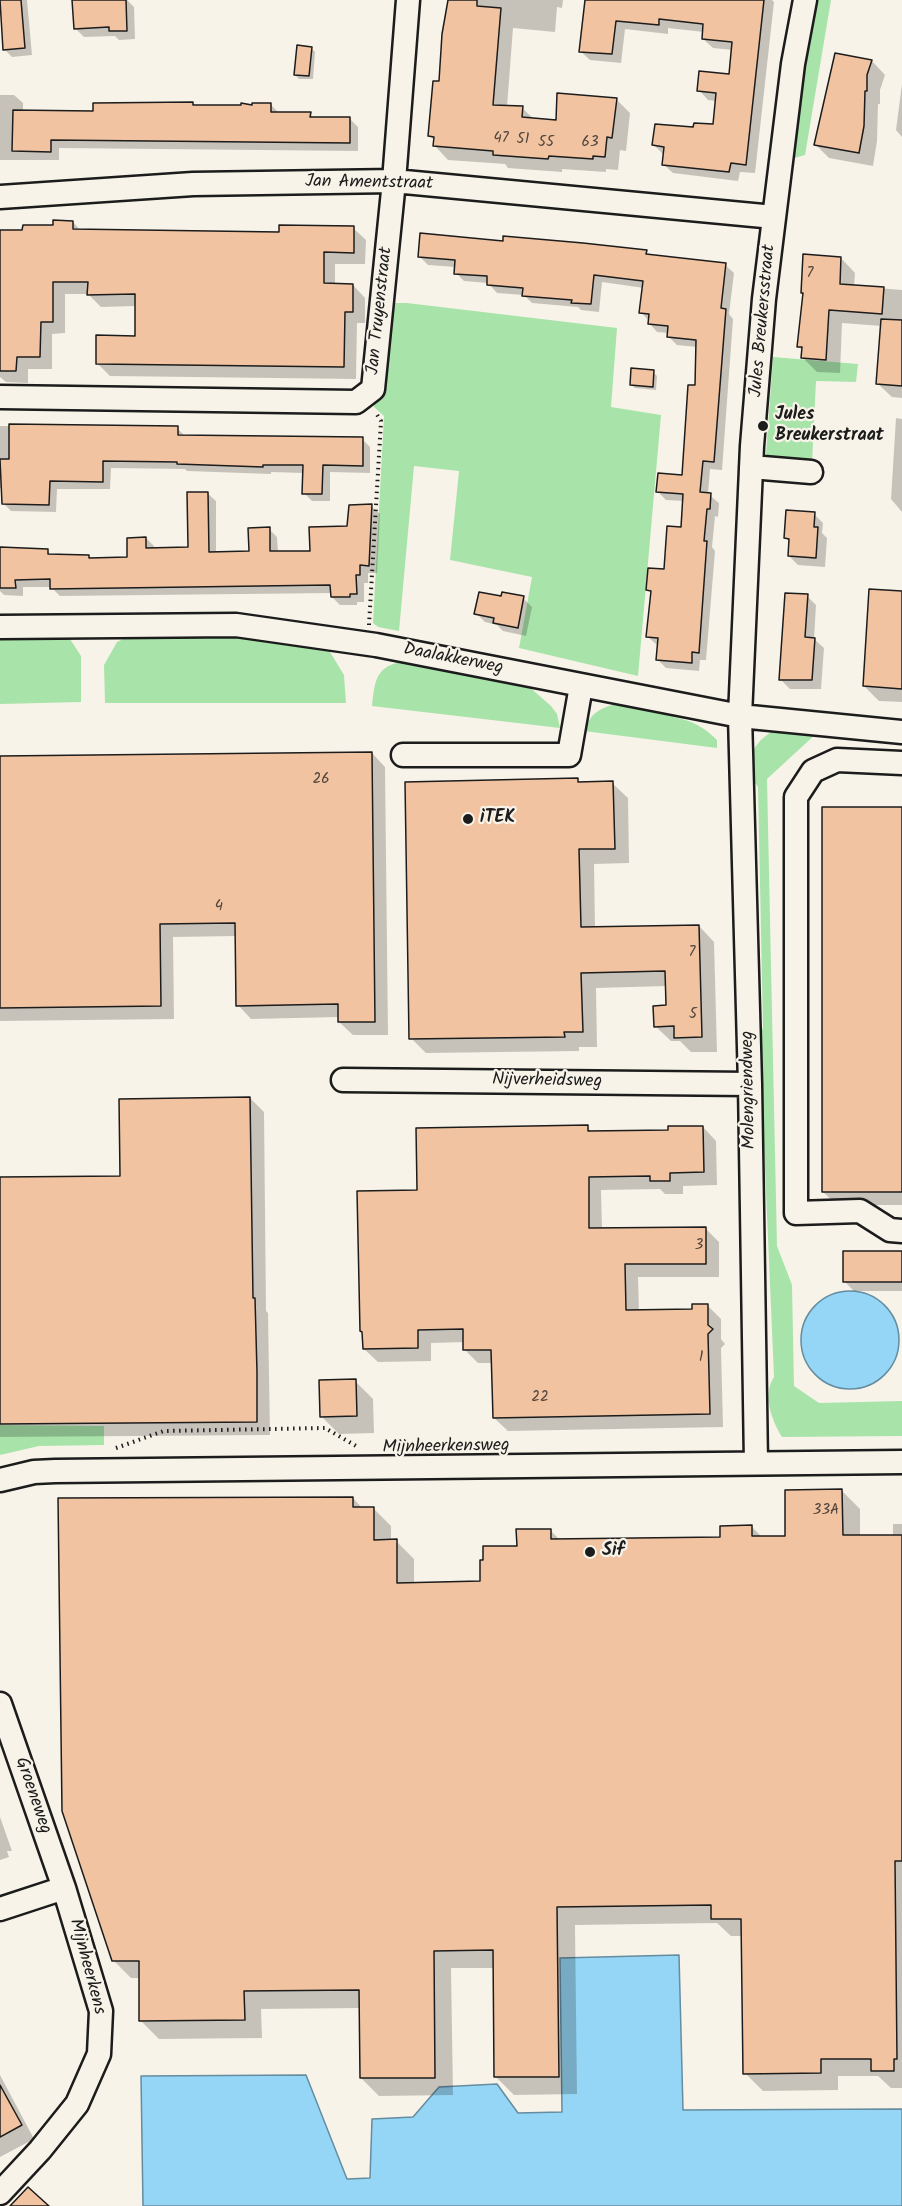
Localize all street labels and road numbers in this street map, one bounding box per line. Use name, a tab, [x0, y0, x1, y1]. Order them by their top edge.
street label: Jan Amentstraat	[305, 172, 433, 196]
street label: Jules Breukersstraat	[747, 244, 781, 398]
street label: Jan Truyenstraat	[364, 246, 398, 376]
street label: Daalakkerweg	[401, 640, 505, 680]
street label: Molengriendweg	[738, 1030, 762, 1150]
street label: Nijverheidsweg	[492, 1070, 602, 1094]
street label: Mijnheerkensweg	[382, 1436, 510, 1460]
street label: Groeneweg	[9, 1755, 55, 1837]
street label: Mijnheerkens	[63, 1917, 109, 2017]

